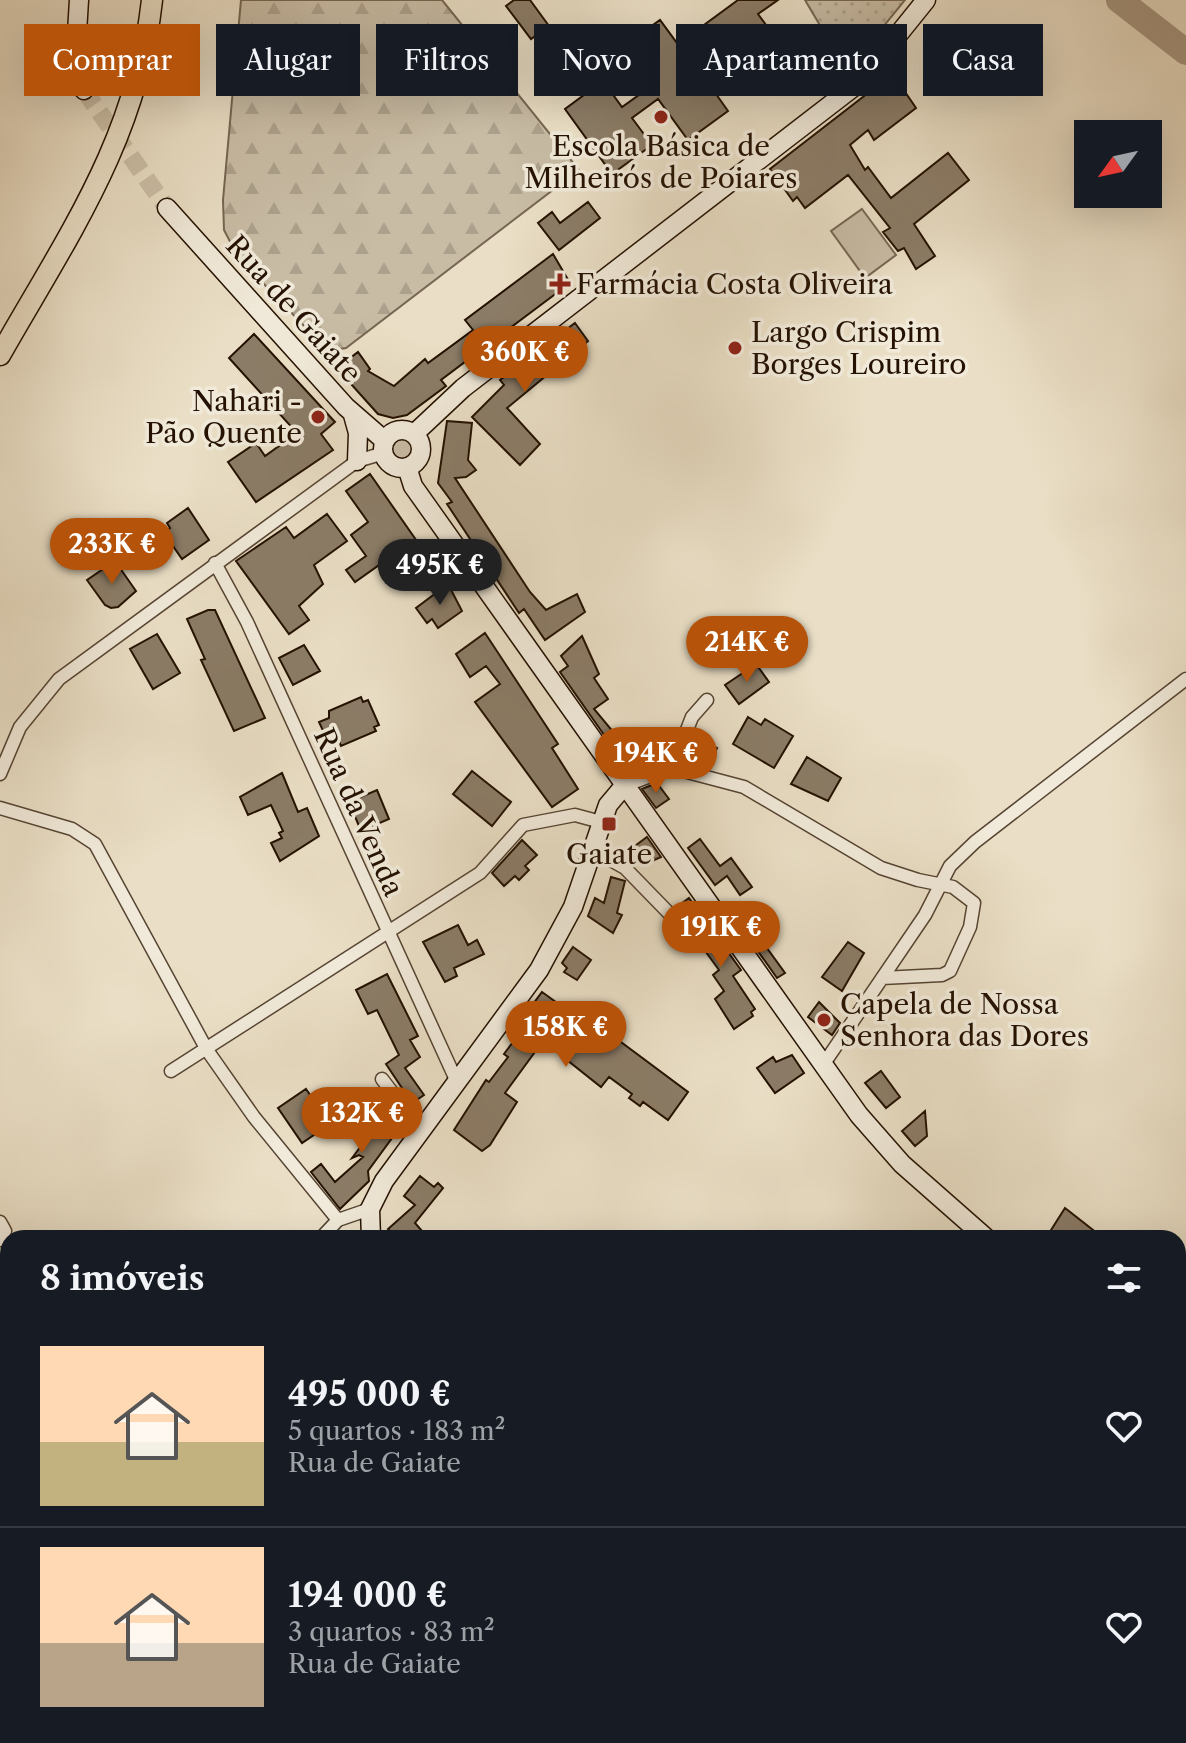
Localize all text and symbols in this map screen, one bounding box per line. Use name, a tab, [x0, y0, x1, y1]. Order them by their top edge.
chip: Comprar	[24, 24, 200, 96]
chip: Alugar	[216, 24, 360, 96]
chip: Filtros	[376, 24, 518, 96]
chip: Novo	[534, 24, 660, 96]
chip: Apartamento	[676, 24, 907, 96]
chip: Casa	[923, 24, 1043, 96]
marker: Escola Básica de Milheirós de Poiares	[652, 108, 670, 126]
north arrow	[1074, 120, 1162, 208]
map controls	[1074, 120, 1162, 208]
place label: Escola Básica de Milheirós de Poiares	[525, 129, 797, 195]
street label: Rua de Gaiate	[219, 229, 369, 389]
place label: Farmácia Costa Oliveira	[576, 267, 893, 301]
marker: Farmácia Costa Oliveira	[551, 275, 569, 293]
place label: Largo Crispim Borges Loureiro	[751, 315, 966, 381]
pin: 360K €	[460, 326, 590, 394]
text: 360K €	[480, 336, 570, 368]
marker: Largo Crispim Borges Loureiro	[726, 339, 744, 357]
place label: Nahari - Pão Quente	[145, 384, 302, 450]
marker: Nahari - Pão Quente	[309, 408, 327, 426]
pin: 233K €	[47, 518, 177, 586]
text: 233K €	[68, 528, 156, 560]
pin: 495K €	[375, 539, 505, 607]
text: 495K €	[396, 549, 484, 581]
pin: 214K €	[682, 616, 812, 684]
text: 214K €	[704, 626, 790, 658]
street label: Rua da Venda	[307, 723, 411, 901]
pin: 194K €	[591, 727, 721, 795]
text: 194K €	[613, 737, 699, 769]
marker: Gaiate	[600, 815, 618, 833]
place label: Gaiate	[566, 837, 652, 871]
pin: 191K €	[656, 901, 786, 969]
text: 191K €	[680, 911, 762, 943]
place label: Capela de Nossa Senhora das Dores	[840, 987, 1089, 1053]
pin: 158K €	[501, 1001, 631, 1069]
text: 158K €	[523, 1011, 609, 1043]
marker: Capela de Nossa Senhora das Dores	[815, 1011, 833, 1029]
pin: 132K €	[297, 1087, 427, 1155]
text: 132K €	[320, 1097, 404, 1129]
icon: filters	[1102, 1256, 1146, 1300]
text: 8 imóveis	[40, 1257, 205, 1299]
text: 495 000 €	[288, 1373, 451, 1415]
icon: home	[104, 1378, 200, 1474]
icon: heart	[1102, 1404, 1146, 1448]
text: 5 quartos · 183 m²	[288, 1415, 505, 1447]
text: Rua de Gaiate	[288, 1447, 461, 1479]
text: 194 000 €	[288, 1574, 447, 1616]
icon: home	[104, 1579, 200, 1675]
icon: heart	[1102, 1605, 1146, 1649]
text: 3 quartos · 83 m²	[288, 1616, 495, 1648]
text: Rua de Gaiate	[288, 1648, 461, 1680]

